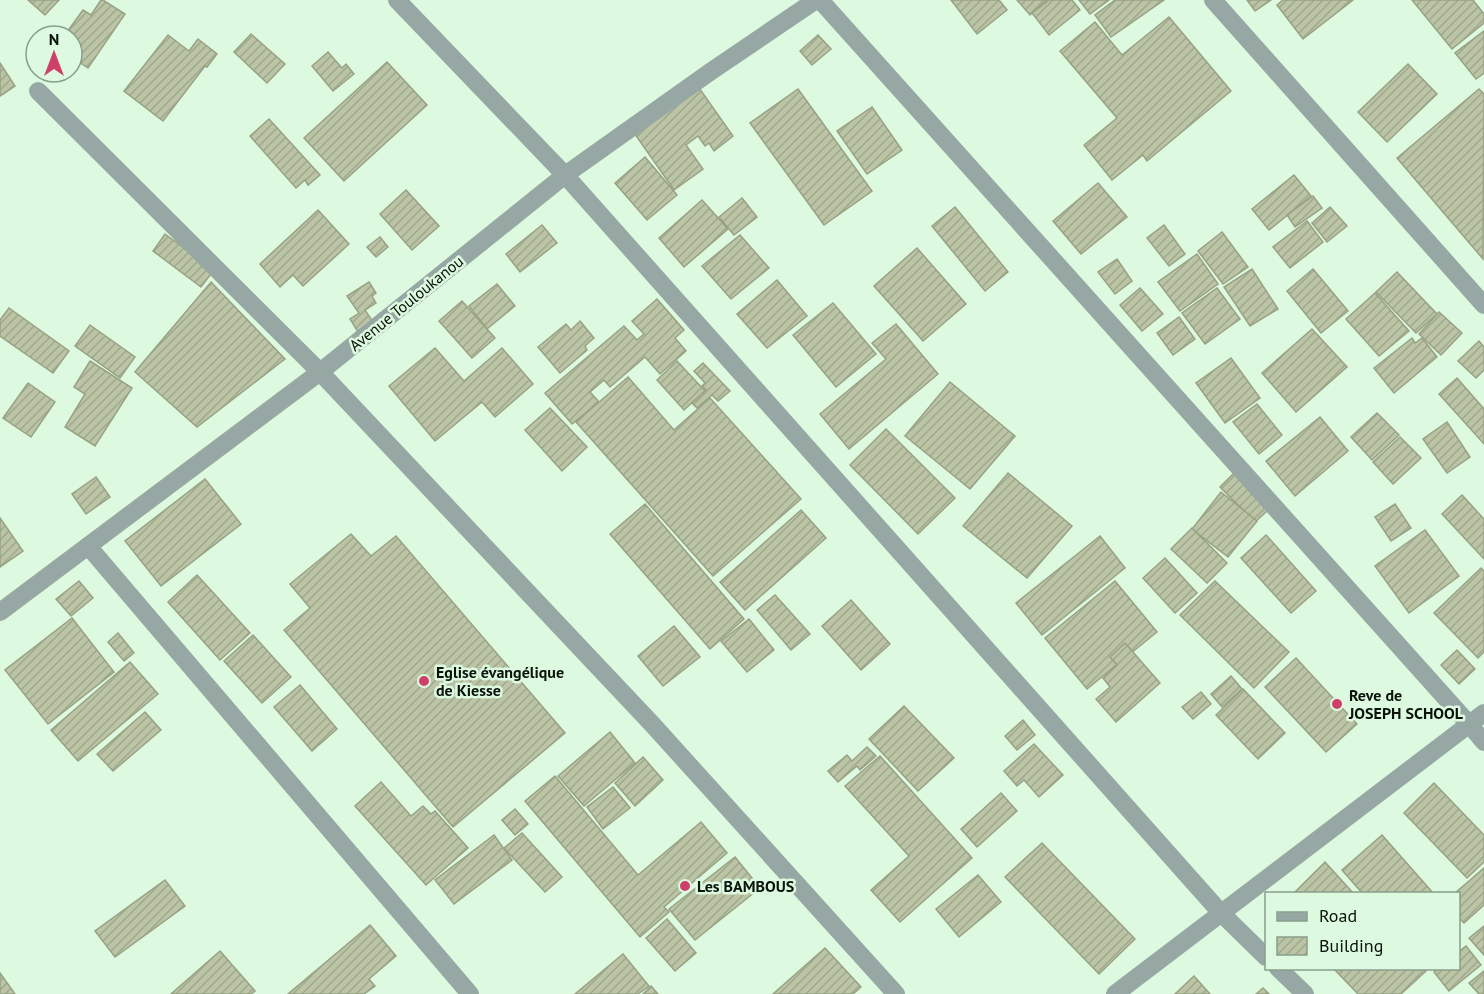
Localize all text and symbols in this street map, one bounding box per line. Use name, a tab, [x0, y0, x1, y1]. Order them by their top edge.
north arrow	[24, 24, 84, 84]
text: N	[49, 29, 59, 49]
street label: Avenue Touloukanou	[345, 251, 467, 355]
place label: Eglise évangélique de Kiesse	[436, 662, 564, 700]
marker: Eglise évangélique de Kiesse	[417, 674, 431, 688]
place label: Reve de JOSEPH SCHOOL	[1348, 685, 1464, 723]
marker: Reve de JOSEPH SCHOOL	[1330, 697, 1344, 711]
place label: Les BAMBOUS	[697, 876, 794, 896]
marker: Les BAMBOUS	[678, 879, 692, 893]
legend	[1265, 892, 1460, 970]
text: Road	[1319, 904, 1357, 927]
text: Building	[1319, 934, 1383, 957]

